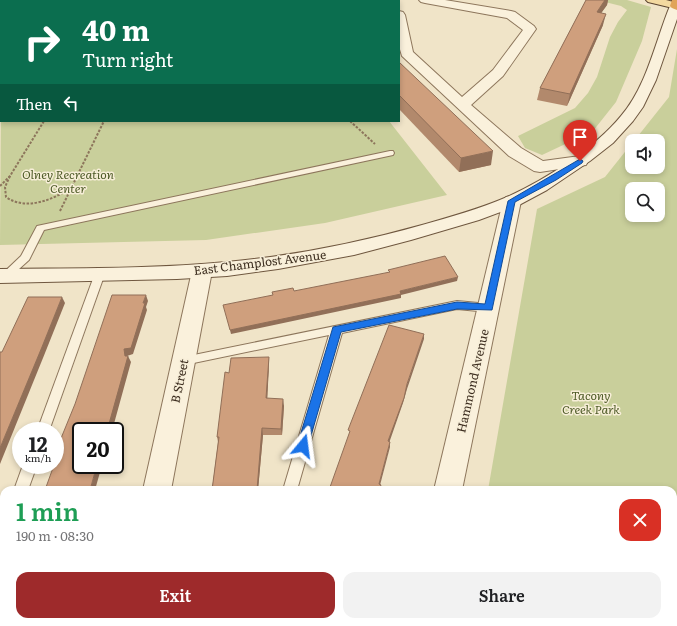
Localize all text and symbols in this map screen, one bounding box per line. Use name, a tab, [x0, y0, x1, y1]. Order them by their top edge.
text: 40 m	[82, 8, 150, 50]
icon: right	[16, 16, 68, 68]
text: Turn right	[82, 46, 173, 73]
text: Then	[16, 92, 52, 115]
icon: left	[60, 92, 82, 114]
pin	[563, 120, 597, 161]
icon: arrive	[569, 126, 591, 148]
map controls	[625, 134, 665, 222]
button: sound	[625, 134, 665, 174]
park label: Olney Recreation Center	[22, 165, 114, 197]
button: search	[625, 182, 665, 222]
street label: East Champlost Avenue	[193, 245, 327, 279]
street label: Hammond Avenue	[451, 327, 493, 435]
street label: B Street	[166, 357, 192, 405]
park label: Tacony Creek Park	[562, 386, 620, 418]
speed limit sign: 20	[72, 422, 124, 474]
position arrow	[282, 425, 324, 467]
text: 12	[28, 428, 48, 458]
text: km/h	[25, 450, 51, 465]
text: 1 min	[16, 493, 79, 528]
button: close	[619, 499, 661, 541]
text: 190 m · 08:30	[16, 526, 94, 545]
button: Exit	[16, 572, 335, 618]
button: Share	[343, 572, 661, 618]

